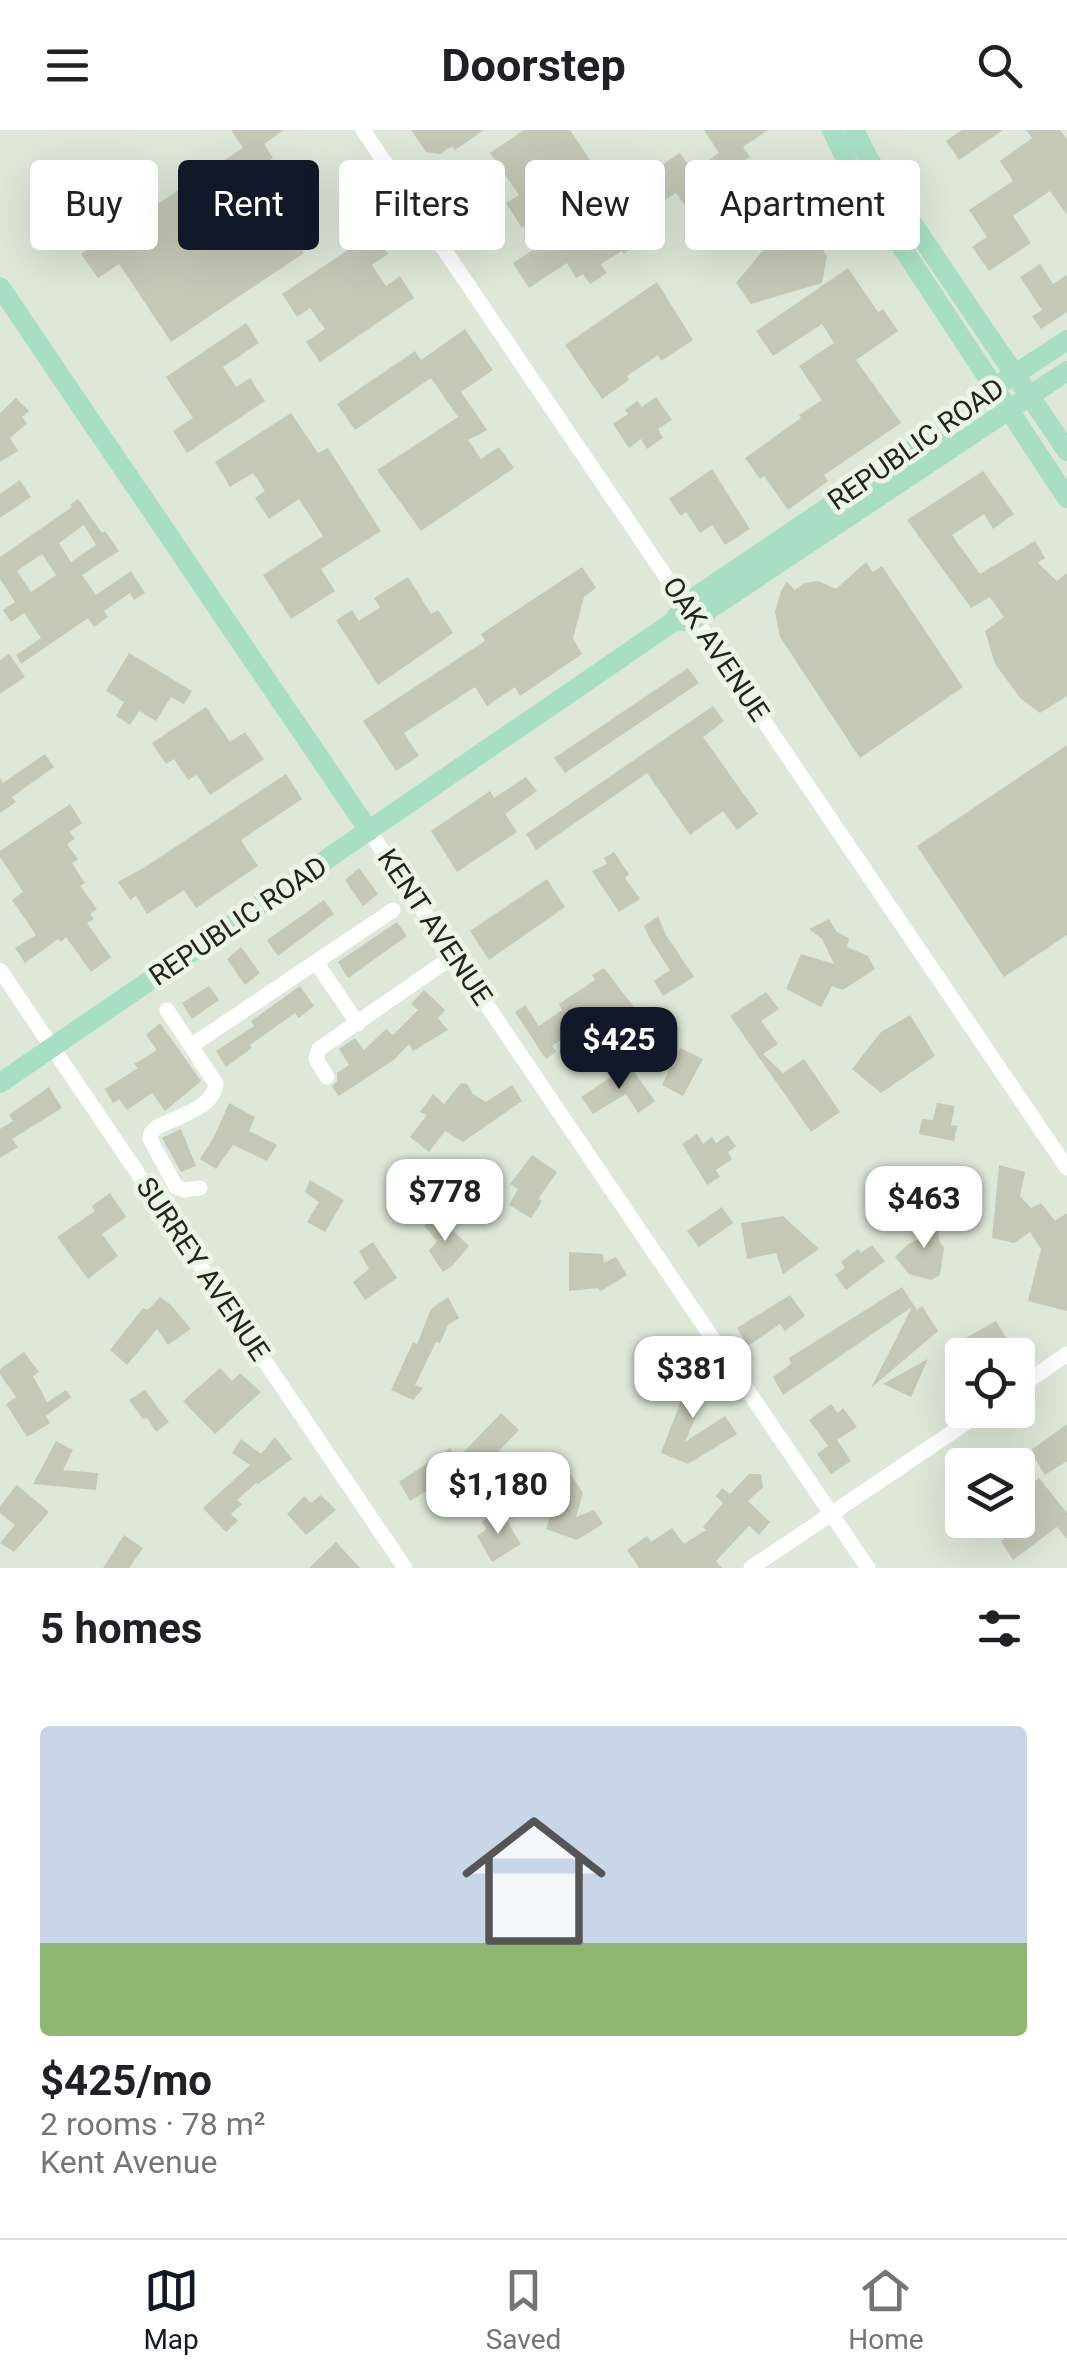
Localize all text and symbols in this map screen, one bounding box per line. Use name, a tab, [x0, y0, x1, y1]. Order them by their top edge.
icon: menu	[40, 38, 95, 93]
icon: search	[972, 38, 1027, 93]
text: Doorstep	[441, 39, 626, 92]
chip: Buy	[30, 160, 158, 250]
chip: Rent	[178, 160, 319, 250]
chip: Filters	[339, 160, 505, 250]
chip: New	[525, 160, 665, 250]
chip: Apartment	[685, 160, 920, 250]
street label: REPUBLIC ROAD	[822, 371, 1010, 517]
street label: OAK AVENUE	[656, 571, 776, 727]
street label: KENT AVENUE	[371, 843, 499, 1011]
street label: REPUBLIC ROAD	[143, 849, 333, 993]
pin: $425	[560, 1007, 678, 1092]
text: $425	[582, 1020, 656, 1058]
pin: $778	[386, 1159, 504, 1244]
pin: $463	[865, 1166, 983, 1251]
street label: SURREY AVENUE	[130, 1171, 276, 1367]
text: $778	[408, 1172, 482, 1210]
text: $463	[887, 1179, 961, 1217]
pin: $381	[634, 1336, 752, 1421]
map controls	[945, 1338, 1035, 1538]
button: locate	[945, 1338, 1035, 1428]
text: $381	[656, 1349, 730, 1387]
button: layers	[945, 1448, 1035, 1538]
pin: $1,180	[417, 1452, 579, 1537]
text: $1,180	[448, 1465, 548, 1503]
icon: filters	[972, 1601, 1027, 1656]
text: 5 homes	[40, 1604, 202, 1653]
icon: home	[444, 1791, 624, 1971]
text: $425/mo	[40, 2056, 212, 2105]
text: 2 rooms · 78 m²	[40, 2105, 265, 2143]
text: Kent Avenue	[40, 2143, 217, 2181]
tab: Map	[143, 2263, 199, 2356]
tab: Saved	[486, 2263, 561, 2356]
tab: Home	[848, 2263, 924, 2356]

